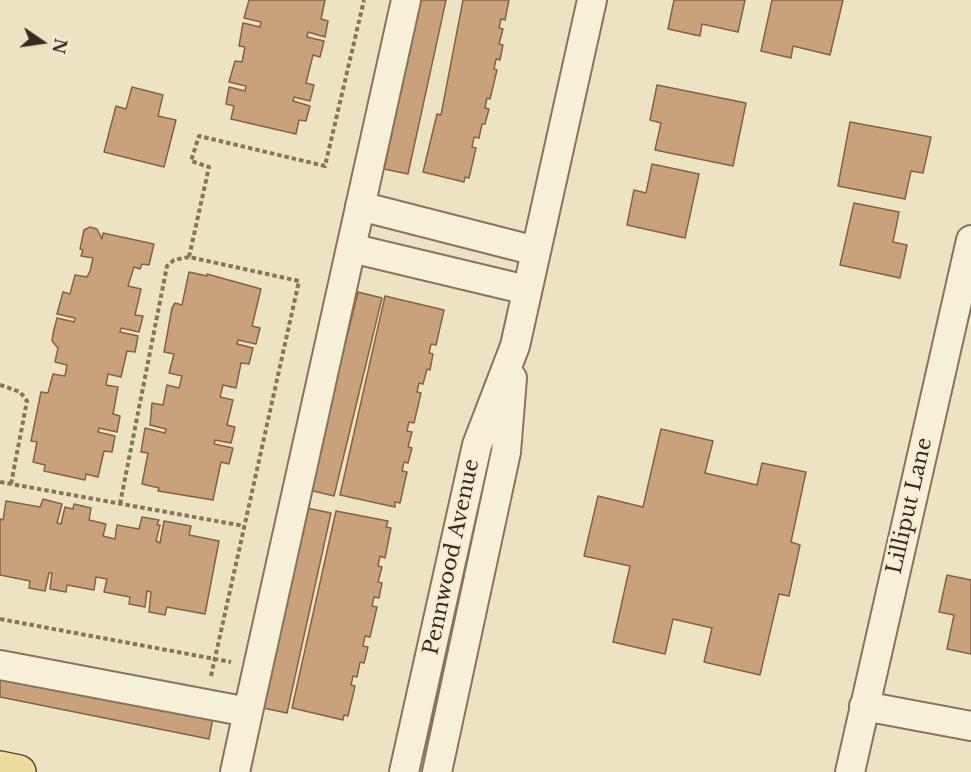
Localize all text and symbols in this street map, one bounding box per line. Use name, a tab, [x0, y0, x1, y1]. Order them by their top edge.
north arrow	[12, 12, 72, 72]
text: N	[48, 36, 71, 56]
street label: Lilliput Lane	[882, 435, 938, 577]
street label: Pennwood Avenue	[419, 457, 485, 657]

